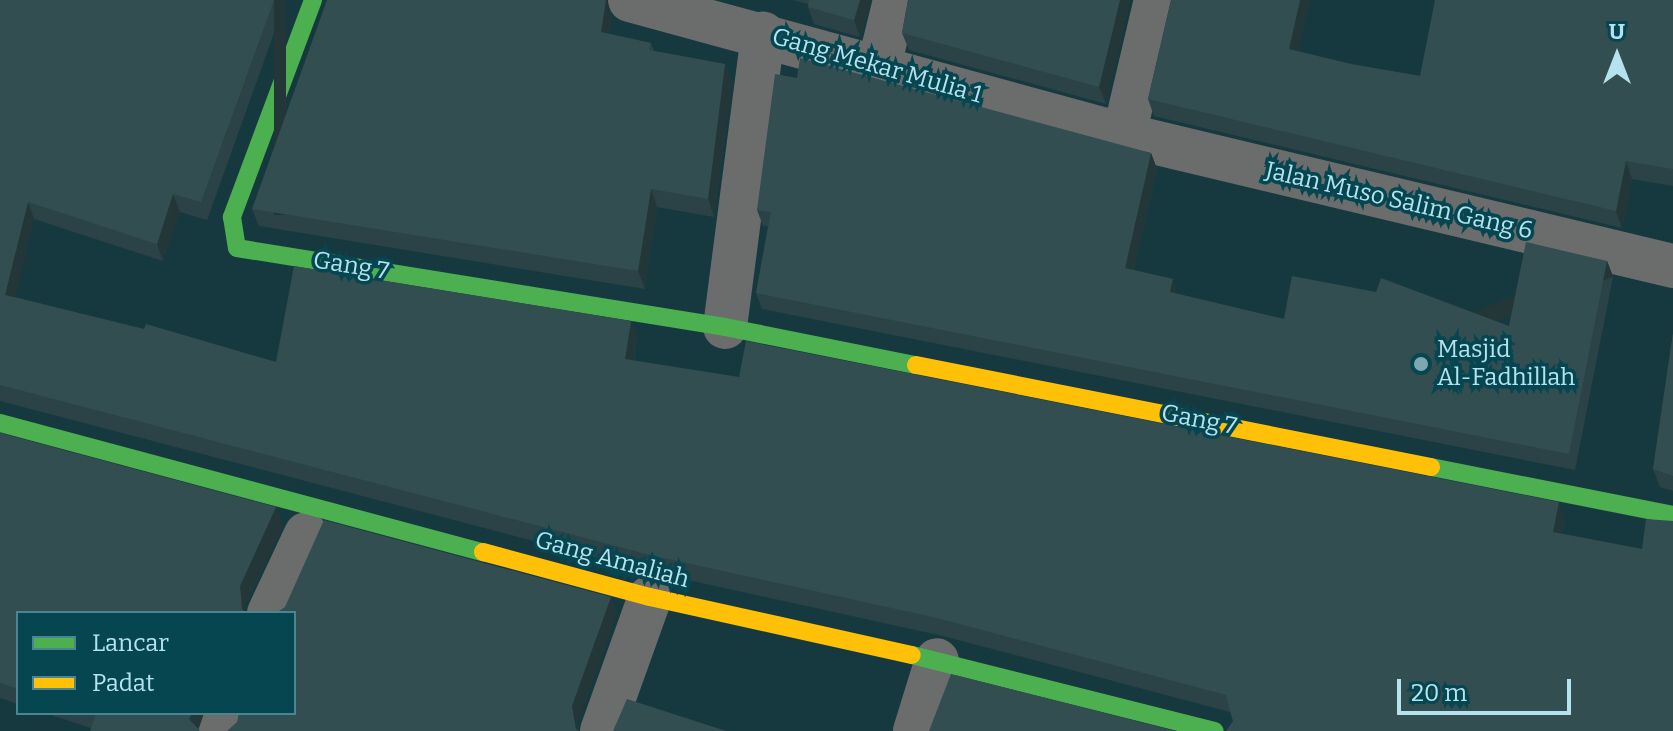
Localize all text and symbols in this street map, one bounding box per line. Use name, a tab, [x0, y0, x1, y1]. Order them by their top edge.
north arrow	[1577, 16, 1657, 96]
text: U	[1609, 18, 1625, 45]
street label: Gang Mekar Mulia 1	[769, 22, 985, 110]
street label: Jalan Muso Salim Gang 6	[1263, 156, 1535, 246]
street label: Gang 7	[311, 246, 391, 286]
place label: Masjid Al-Fadhillah	[1437, 336, 1575, 392]
marker: Masjid Al-Fadhillah	[1412, 355, 1430, 373]
street label: Gang 7	[1159, 399, 1239, 441]
street label: Gang Amaliah	[532, 526, 692, 594]
legend	[16, 611, 296, 715]
text: Lancar	[92, 629, 169, 657]
scale bar	[1401, 663, 1575, 713]
text: Padat	[92, 669, 155, 697]
text: 20 m	[1411, 679, 1467, 707]

